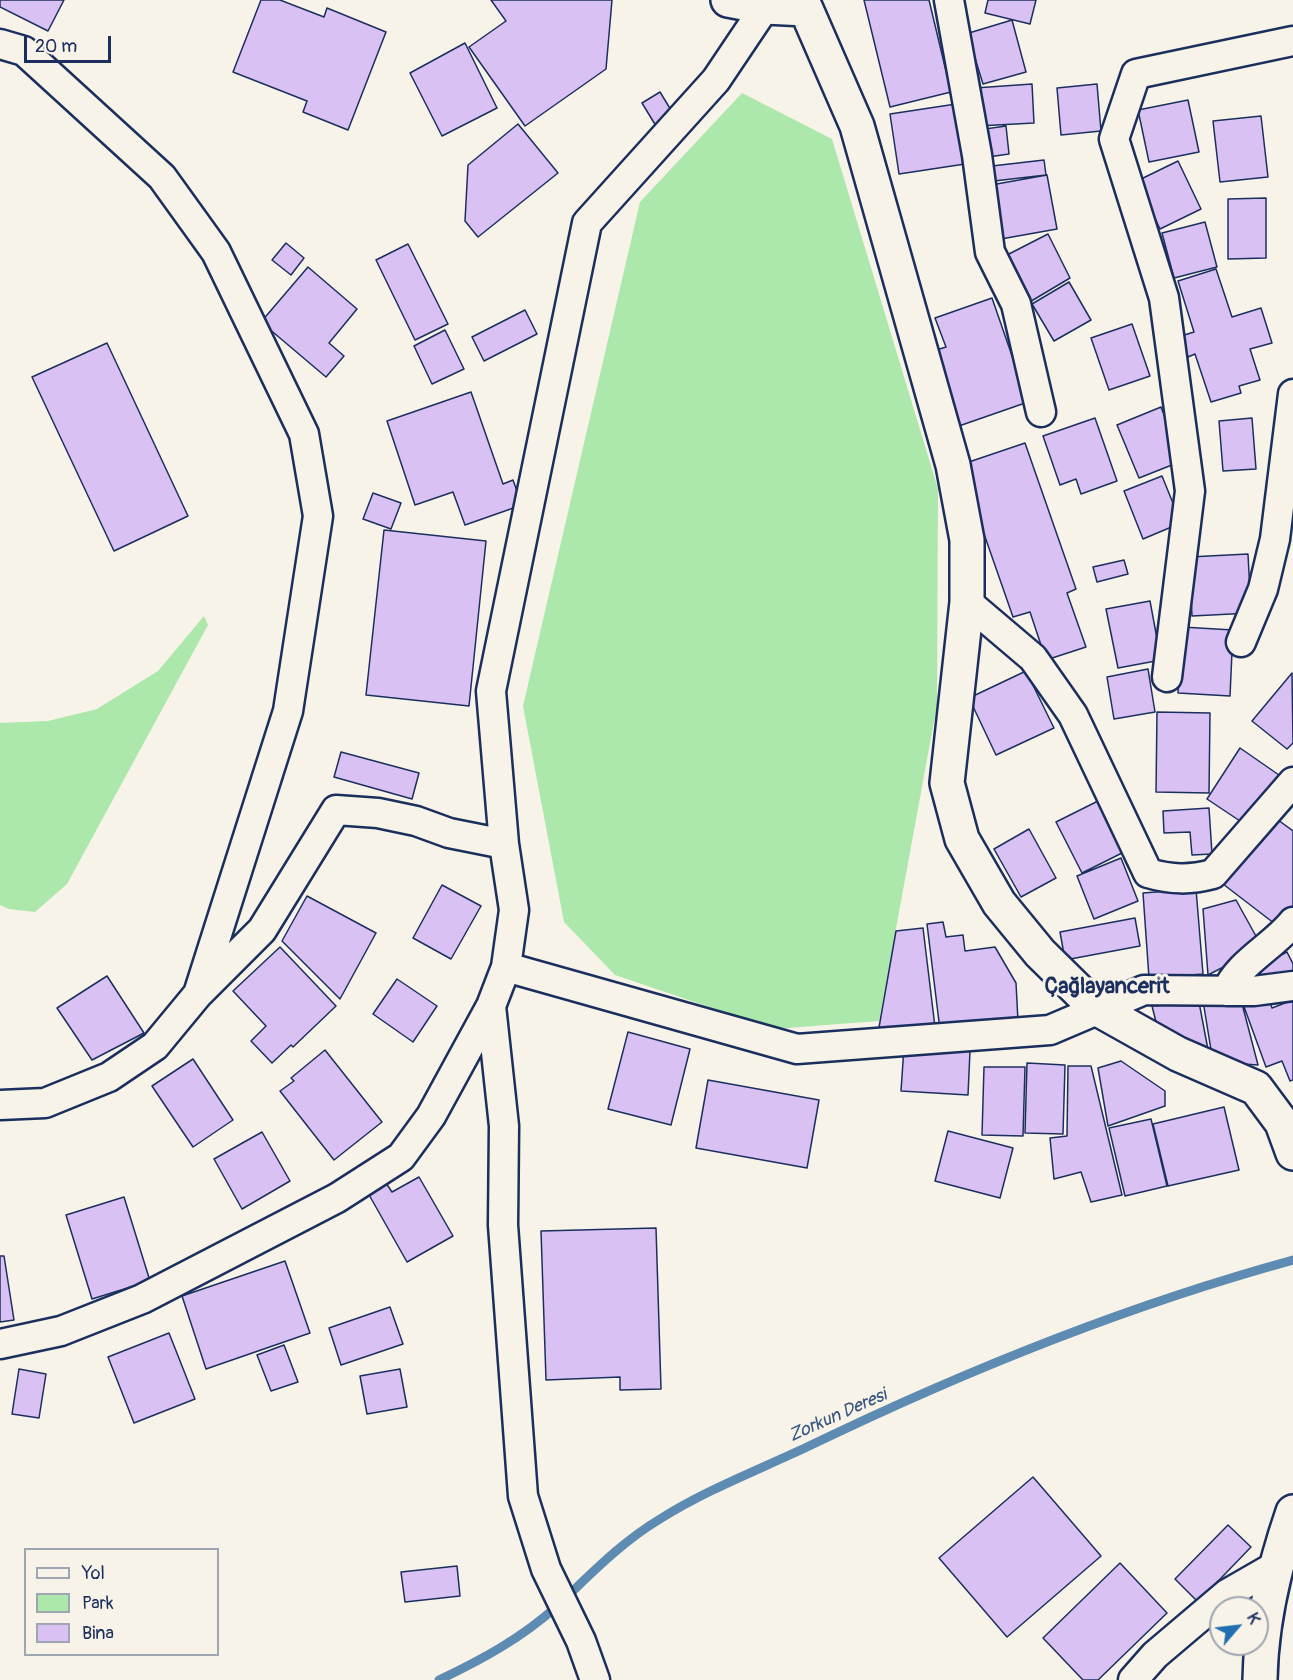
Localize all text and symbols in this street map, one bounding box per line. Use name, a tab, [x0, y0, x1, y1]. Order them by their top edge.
scale bar	[27, 24, 114, 62]
text: 20 m	[35, 35, 77, 58]
district label: Çağlayancerit	[1044, 974, 1170, 1000]
water label: Zorkun Deresi	[786, 1385, 890, 1447]
legend	[24, 1548, 219, 1656]
text: Yol	[82, 1562, 105, 1585]
text: Park	[82, 1592, 114, 1615]
north arrow	[1209, 1596, 1269, 1656]
text: K	[1242, 1610, 1264, 1627]
text: Bina	[82, 1622, 114, 1645]

